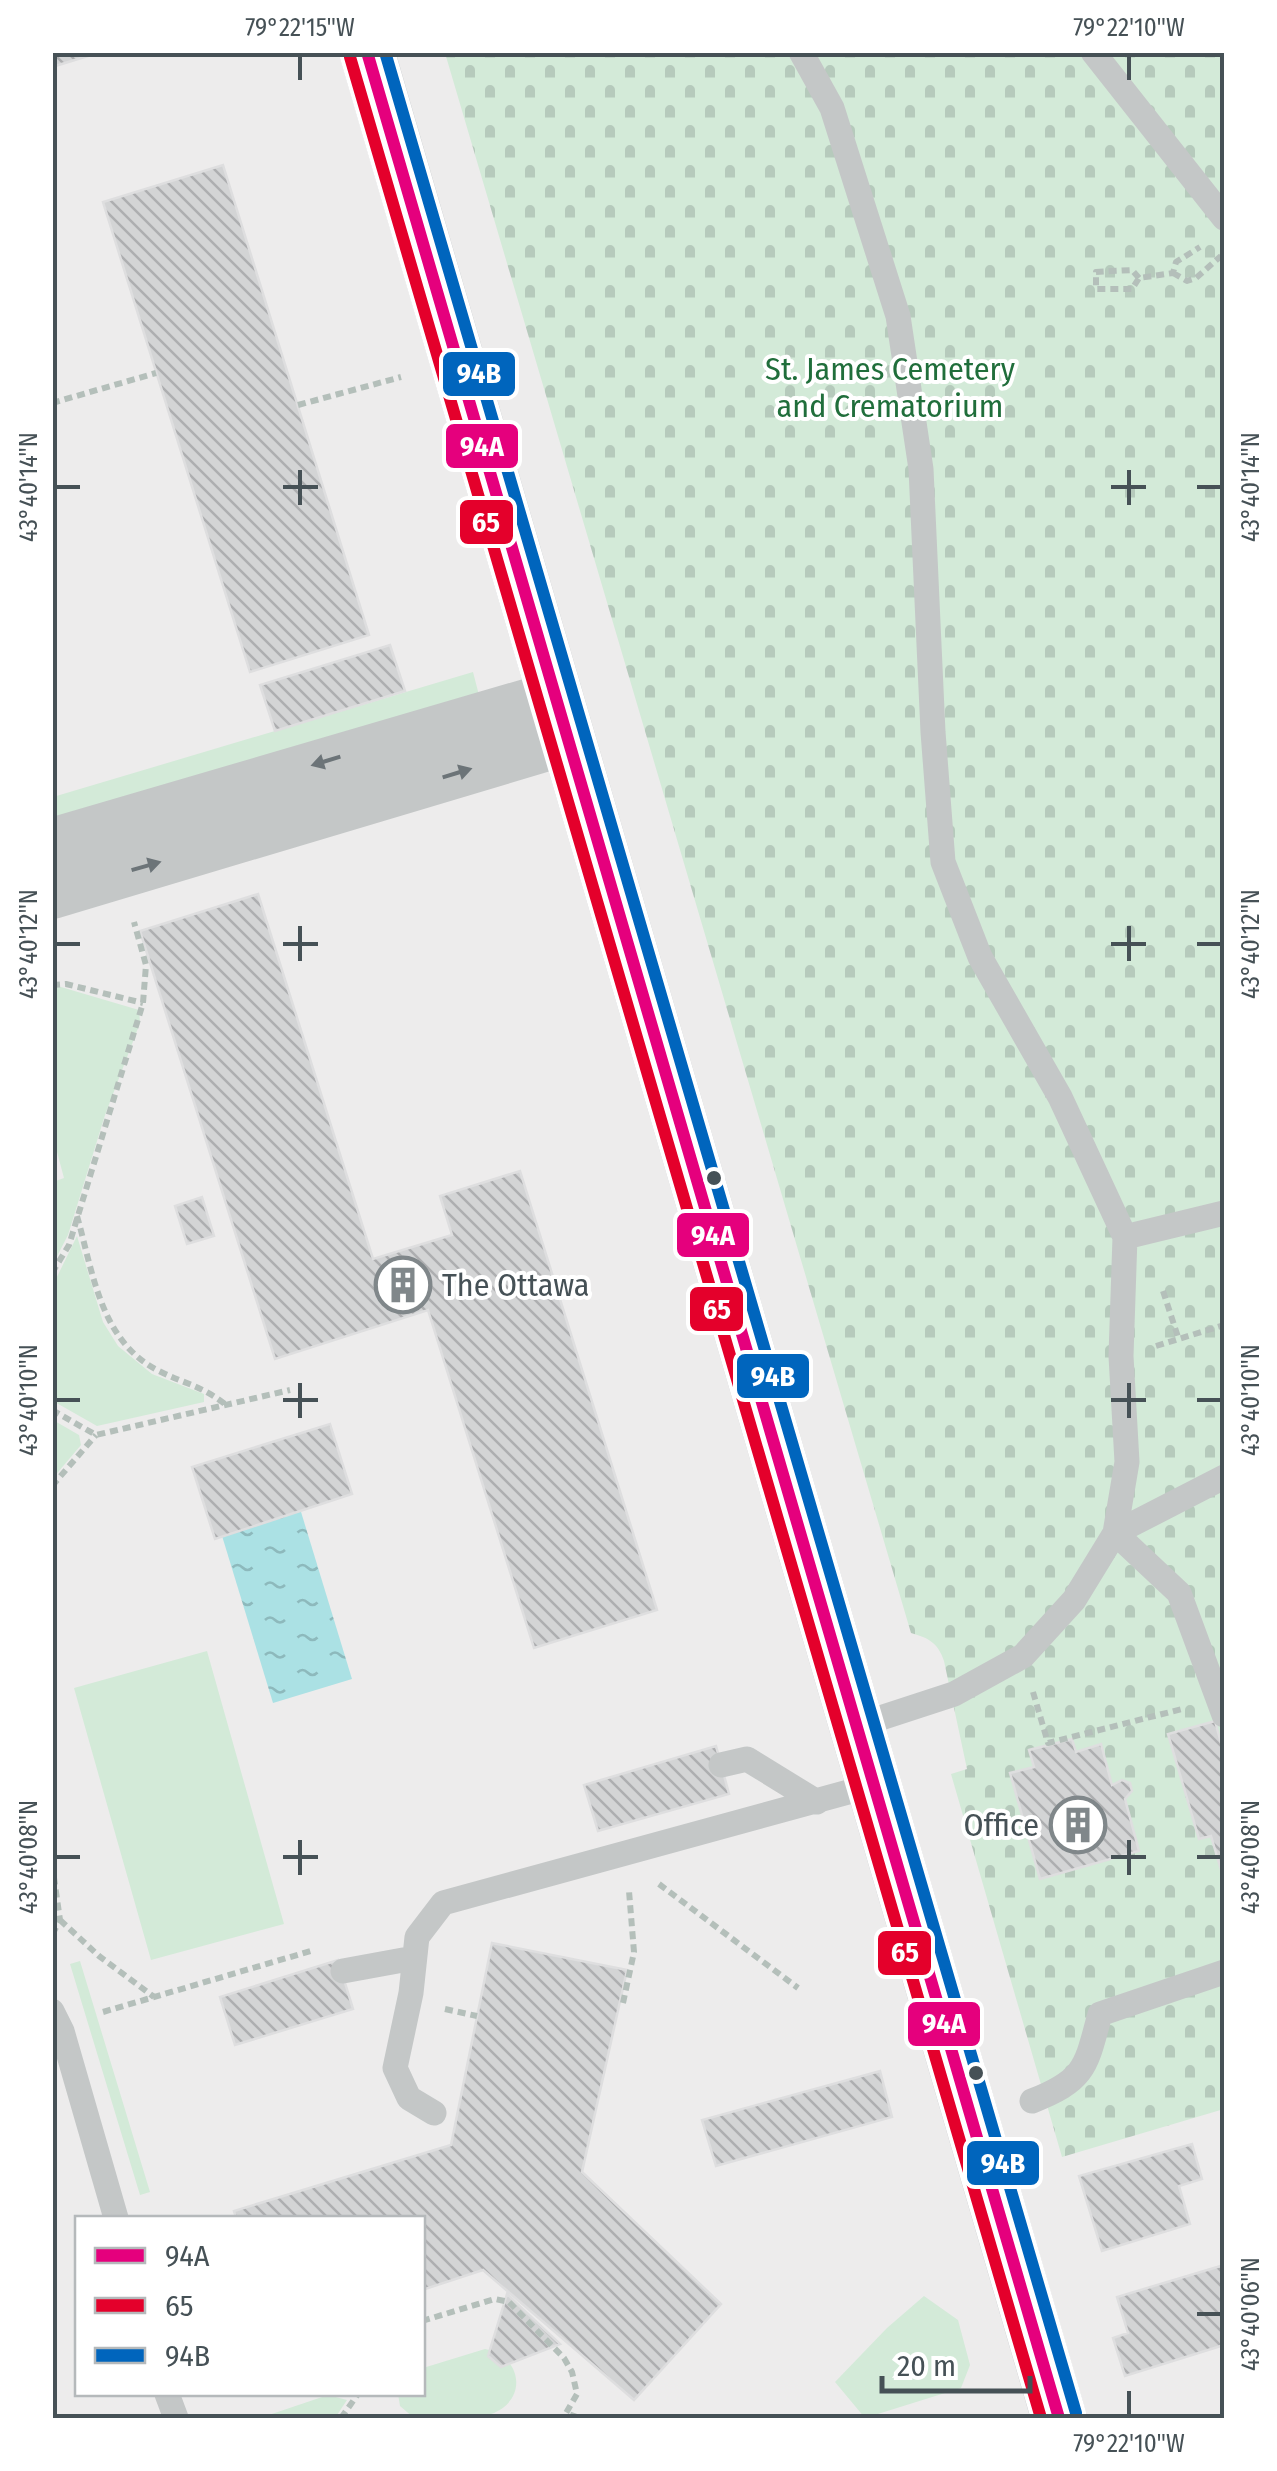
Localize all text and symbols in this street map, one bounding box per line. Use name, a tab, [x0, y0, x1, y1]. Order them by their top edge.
text: 79°22'15"W	[245, 13, 355, 43]
text: 79°22'10"W	[1073, 13, 1185, 43]
line badge: 94B	[441, 350, 517, 398]
park label: St. James Cemetery and Crematorium	[765, 350, 1016, 425]
text: 94B	[457, 357, 501, 390]
line badge: 94A	[444, 422, 520, 470]
text: 94A	[460, 430, 505, 463]
text: 43°40'14"N	[14, 432, 44, 542]
text: 43°40'14"N	[1236, 432, 1266, 542]
line badge: 65	[458, 498, 515, 546]
text: 65	[472, 506, 500, 539]
one-way arrow	[310, 754, 341, 769]
one-way arrow	[442, 764, 472, 779]
one-way arrow	[131, 858, 162, 873]
text: 43°40'12"N	[14, 889, 44, 999]
text: 43°40'12"N	[1236, 889, 1266, 999]
unlabelled marker	[704, 1168, 724, 1188]
line badge: 94A	[675, 1211, 751, 1259]
text: 94A	[691, 1219, 736, 1252]
building icon: The Ottawa	[373, 1255, 433, 1315]
place label: The Ottawa	[442, 1266, 590, 1304]
line badge: 65	[688, 1285, 745, 1333]
text: 65	[703, 1293, 731, 1326]
text: 43°40'10"N	[14, 1344, 44, 1456]
text: 43°40'10"N	[1236, 1344, 1266, 1456]
line badge: 94B	[735, 1352, 811, 1400]
text: 94B	[751, 1360, 795, 1393]
building icon: Office	[1048, 1795, 1108, 1855]
text: 43°40'08"N	[14, 1800, 44, 1914]
text: 43°40'08"N	[1236, 1800, 1266, 1914]
place label: Office	[963, 1806, 1039, 1844]
line badge: 65	[876, 1929, 933, 1977]
text: 65	[891, 1936, 919, 1969]
line badge: 94A	[906, 2000, 982, 2048]
text: 94A	[922, 2007, 967, 2040]
unlabelled marker	[966, 2063, 986, 2083]
line badge: 94B	[965, 2139, 1041, 2187]
text: 94B	[981, 2147, 1025, 2180]
legend	[75, 2216, 425, 2396]
text: 94A	[165, 2238, 210, 2274]
text: 43°40'06"N	[1236, 2257, 1266, 2371]
text: 65	[165, 2288, 194, 2324]
scale bar	[882, 2331, 1030, 2393]
text: 94B	[165, 2338, 210, 2374]
text: 20 m	[897, 2348, 956, 2384]
text: 79°22'10"W	[1073, 2429, 1185, 2459]

